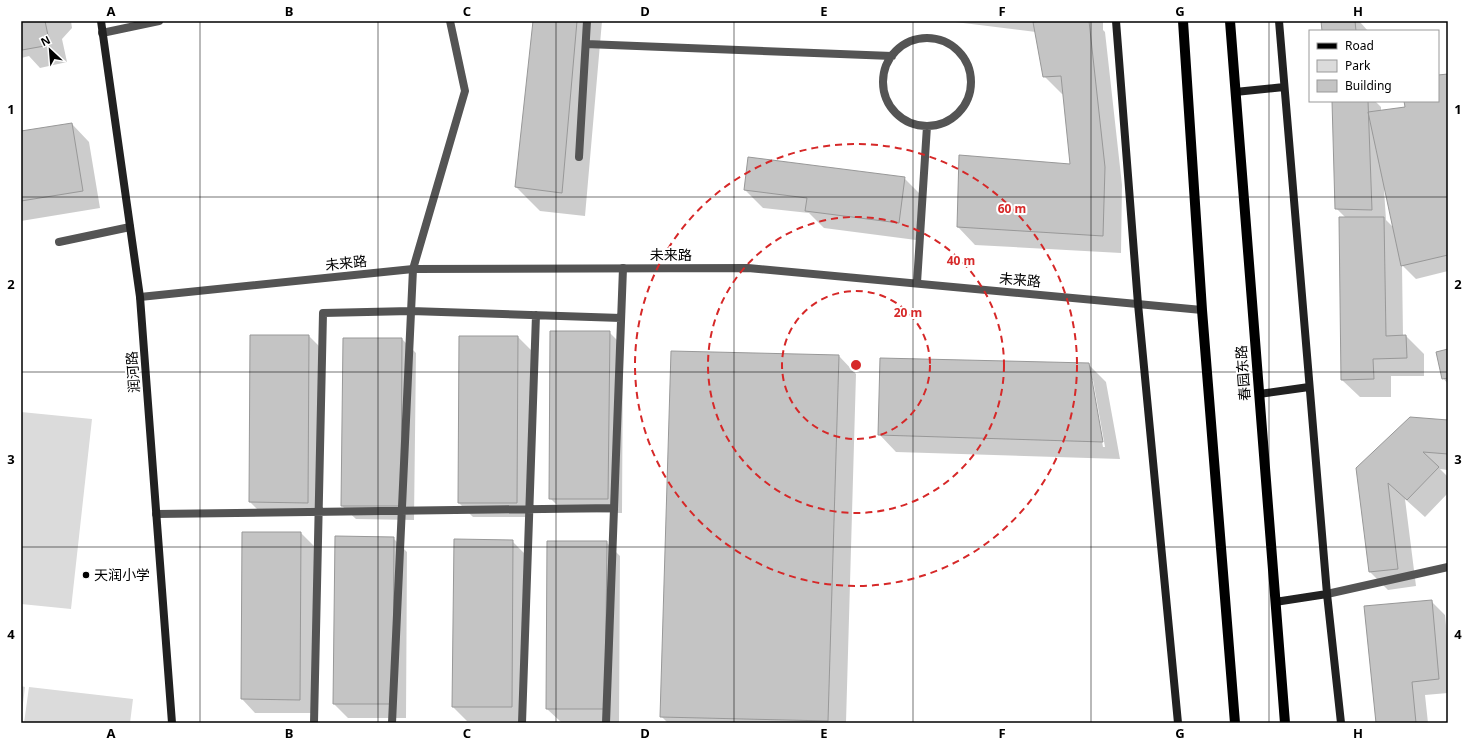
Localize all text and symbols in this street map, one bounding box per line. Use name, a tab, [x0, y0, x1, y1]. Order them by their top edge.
text: A	[107, 2, 116, 20]
text: B	[285, 2, 293, 20]
text: C	[463, 2, 471, 20]
text: D	[640, 2, 650, 20]
text: E	[820, 2, 828, 20]
text: F	[998, 2, 1006, 20]
text: G	[1175, 2, 1185, 20]
text: H	[1353, 2, 1363, 20]
north arrow	[30, 30, 70, 70]
legend	[1309, 30, 1439, 102]
text: N	[38, 32, 53, 49]
text: Road	[1345, 37, 1374, 54]
text: Park	[1345, 57, 1371, 74]
text: Building	[1345, 77, 1392, 94]
text: 1	[7, 100, 15, 118]
text: 1	[1454, 100, 1462, 118]
text: 60 m	[998, 200, 1026, 217]
street label: 未来路	[650, 245, 692, 264]
street label: 未来路	[324, 251, 368, 274]
text: 40 m	[947, 252, 975, 269]
street label: 未来路	[998, 268, 1042, 291]
text: 2	[7, 275, 15, 293]
text: 2	[1454, 275, 1462, 293]
text: 20 m	[894, 304, 922, 321]
street label: 春园东路	[1231, 344, 1254, 402]
street label: 润河路	[122, 350, 143, 394]
centre of rings	[849, 358, 863, 372]
text: 3	[7, 450, 15, 468]
text: 3	[1454, 450, 1462, 468]
place label: 天润小学	[94, 565, 150, 584]
marker: 天润小学	[81, 570, 91, 580]
text: 4	[7, 625, 15, 643]
text: 4	[1454, 625, 1462, 643]
text: A	[107, 724, 116, 742]
text: B	[285, 724, 293, 742]
text: C	[463, 724, 471, 742]
text: D	[640, 724, 650, 742]
text: E	[820, 724, 828, 742]
text: F	[998, 724, 1006, 742]
text: G	[1175, 724, 1185, 742]
text: H	[1353, 724, 1363, 742]

